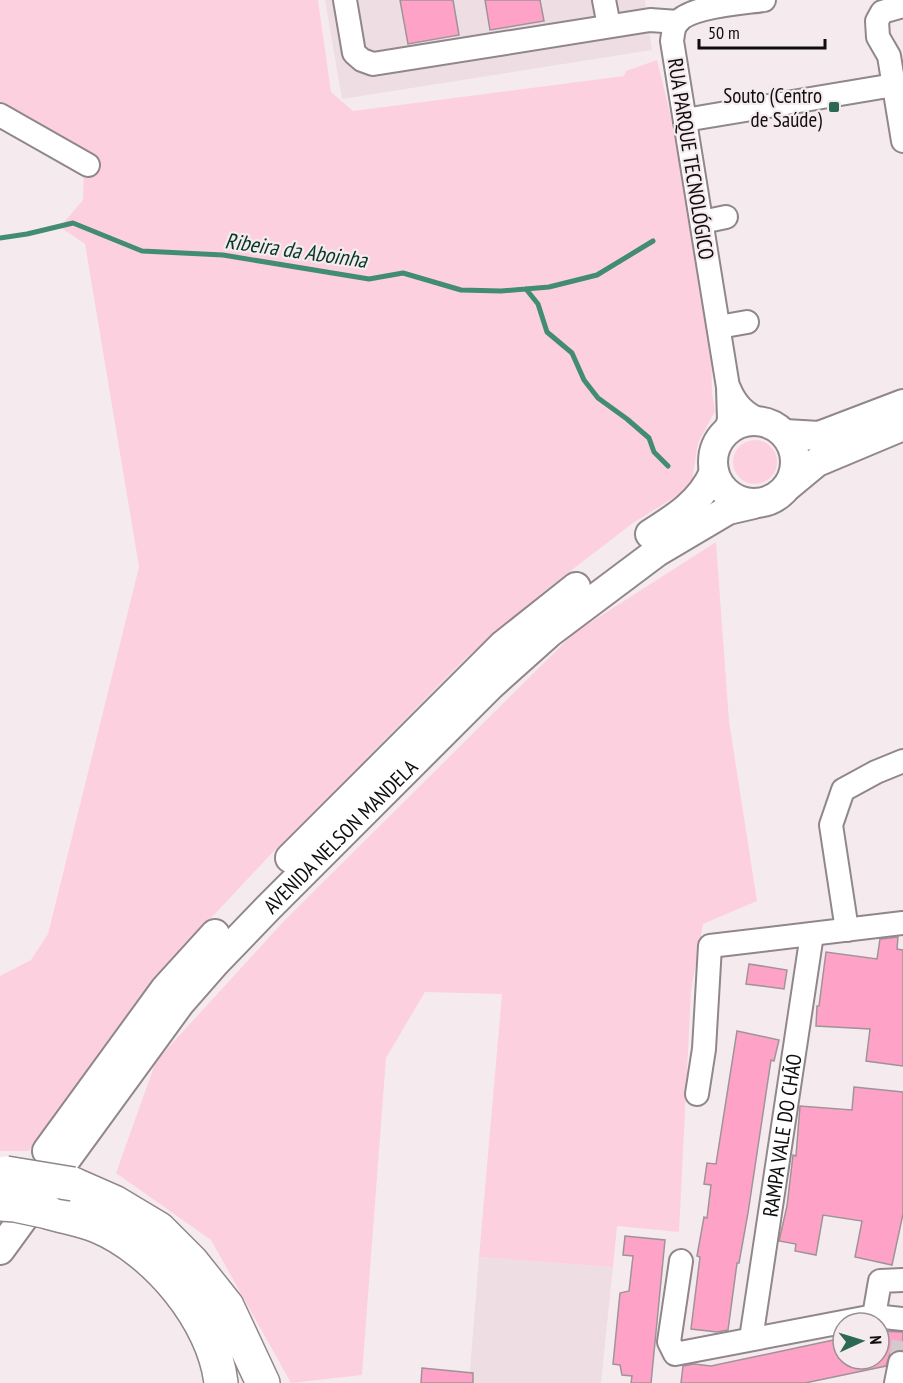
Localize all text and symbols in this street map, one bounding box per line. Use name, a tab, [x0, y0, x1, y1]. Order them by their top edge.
scale bar	[699, 12, 825, 50]
text: 50 m	[708, 21, 740, 44]
street label: RUA PARQUE TECNOLÓGICO	[662, 56, 720, 262]
place label: Souto (Centro de Saúde)	[723, 82, 822, 133]
marker: Souto (Centro de Saúde)	[827, 100, 841, 114]
water label: Ribeira da Aboinha	[223, 226, 370, 274]
street label: AVENIDA NELSON MANDELA	[257, 753, 423, 919]
street label: RAMPA VALE DO CHÃO	[756, 1052, 807, 1219]
north arrow	[831, 1311, 891, 1371]
text: N	[866, 1335, 886, 1345]

